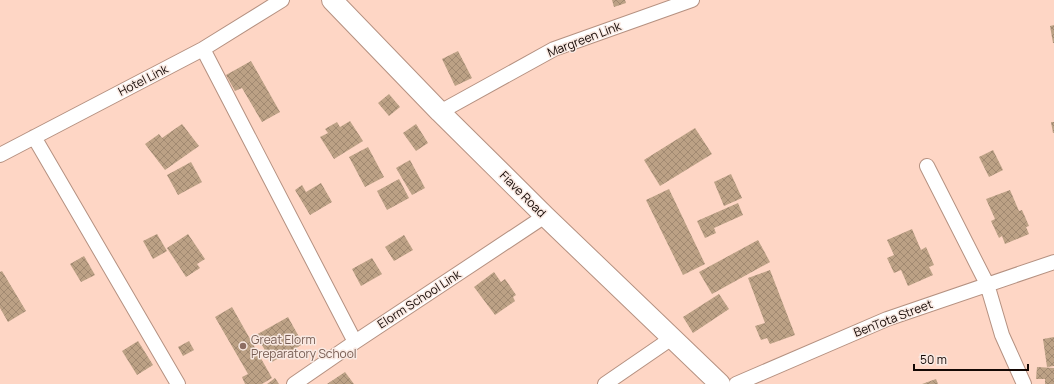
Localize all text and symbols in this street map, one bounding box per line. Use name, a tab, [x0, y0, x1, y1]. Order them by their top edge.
street label: Margreen Link	[545, 17, 624, 61]
street label: Hotel Link	[115, 60, 172, 100]
street label: Fiave Road	[496, 167, 550, 221]
street label: Elorm School Link	[374, 265, 465, 332]
street label: BenTota Street	[851, 295, 935, 341]
place label: Great Elorm Preparatory School	[251, 331, 357, 362]
marker: Great Elorm Preparatory School	[238, 341, 248, 351]
scale bar	[914, 346, 1028, 372]
text: 50 m	[920, 351, 947, 368]

